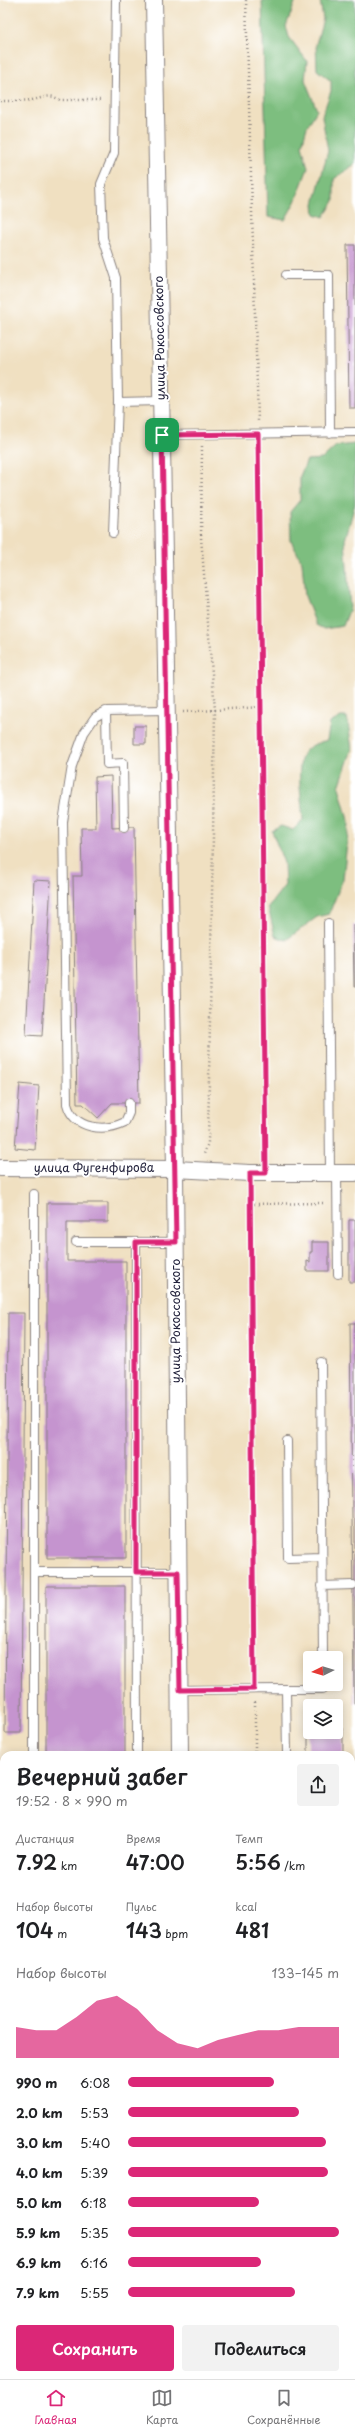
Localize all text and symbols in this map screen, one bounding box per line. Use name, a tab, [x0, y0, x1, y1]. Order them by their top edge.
street label: улица Рокоссовского	[149, 275, 169, 400]
pin	[145, 418, 179, 452]
icon: arrive	[151, 424, 173, 446]
street label: улица Фугенфирова	[34, 1158, 155, 1176]
street label: улица Рокоссовского	[166, 1259, 184, 1383]
north arrow	[303, 1651, 343, 1691]
map controls	[303, 1651, 343, 1739]
button: layers	[303, 1699, 343, 1739]
text: Вечерний забег	[16, 1759, 187, 1792]
button: share	[297, 1764, 339, 1806]
text: 19:52 · 8 × 990 m	[16, 1791, 128, 1810]
text: Дистанция	[16, 1830, 74, 1847]
text: Время	[126, 1830, 161, 1847]
text: Темп	[235, 1830, 263, 1847]
text: 7.92	[16, 1847, 57, 1877]
text: 47:00	[126, 1847, 185, 1877]
text: 5:56	[235, 1847, 281, 1877]
text: km	[57, 1857, 77, 1874]
text: /km	[281, 1857, 305, 1874]
text: Набор высоты	[16, 1898, 93, 1915]
text: Пульс	[126, 1898, 157, 1915]
text: kcal	[235, 1898, 257, 1915]
text: 104	[16, 1915, 54, 1945]
text: 143	[126, 1915, 162, 1945]
text: 481	[235, 1915, 269, 1945]
text: m	[54, 1925, 67, 1942]
text: bpm	[162, 1925, 188, 1942]
text: Набор высоты	[16, 1963, 107, 1982]
text: 133–145 m	[272, 1963, 339, 1982]
text: 990 m	[16, 2073, 57, 2092]
text: 6:08	[80, 2073, 110, 2092]
text: 2.0 km	[16, 2103, 63, 2122]
text: 5:53	[80, 2103, 109, 2122]
text: 3.0 km	[16, 2133, 63, 2152]
text: 5:40	[80, 2133, 110, 2152]
text: 4.0 km	[16, 2163, 63, 2182]
text: 5:39	[80, 2163, 108, 2182]
text: 5.0 km	[16, 2193, 62, 2212]
text: 6:18	[80, 2193, 107, 2212]
text: 5.9 km	[16, 2223, 60, 2242]
text: 5:35	[80, 2223, 109, 2242]
text: 6.9 km	[16, 2253, 61, 2272]
text: 6:16	[80, 2253, 108, 2272]
text: 7.9 km	[16, 2283, 59, 2302]
text: 5:55	[80, 2283, 109, 2302]
button: Сохранить	[16, 2325, 174, 2371]
button: Поделиться	[182, 2325, 339, 2371]
tab: Главная	[34, 2387, 77, 2428]
tab: Карта	[146, 2387, 178, 2428]
tab: Сохранённые	[247, 2387, 321, 2428]

